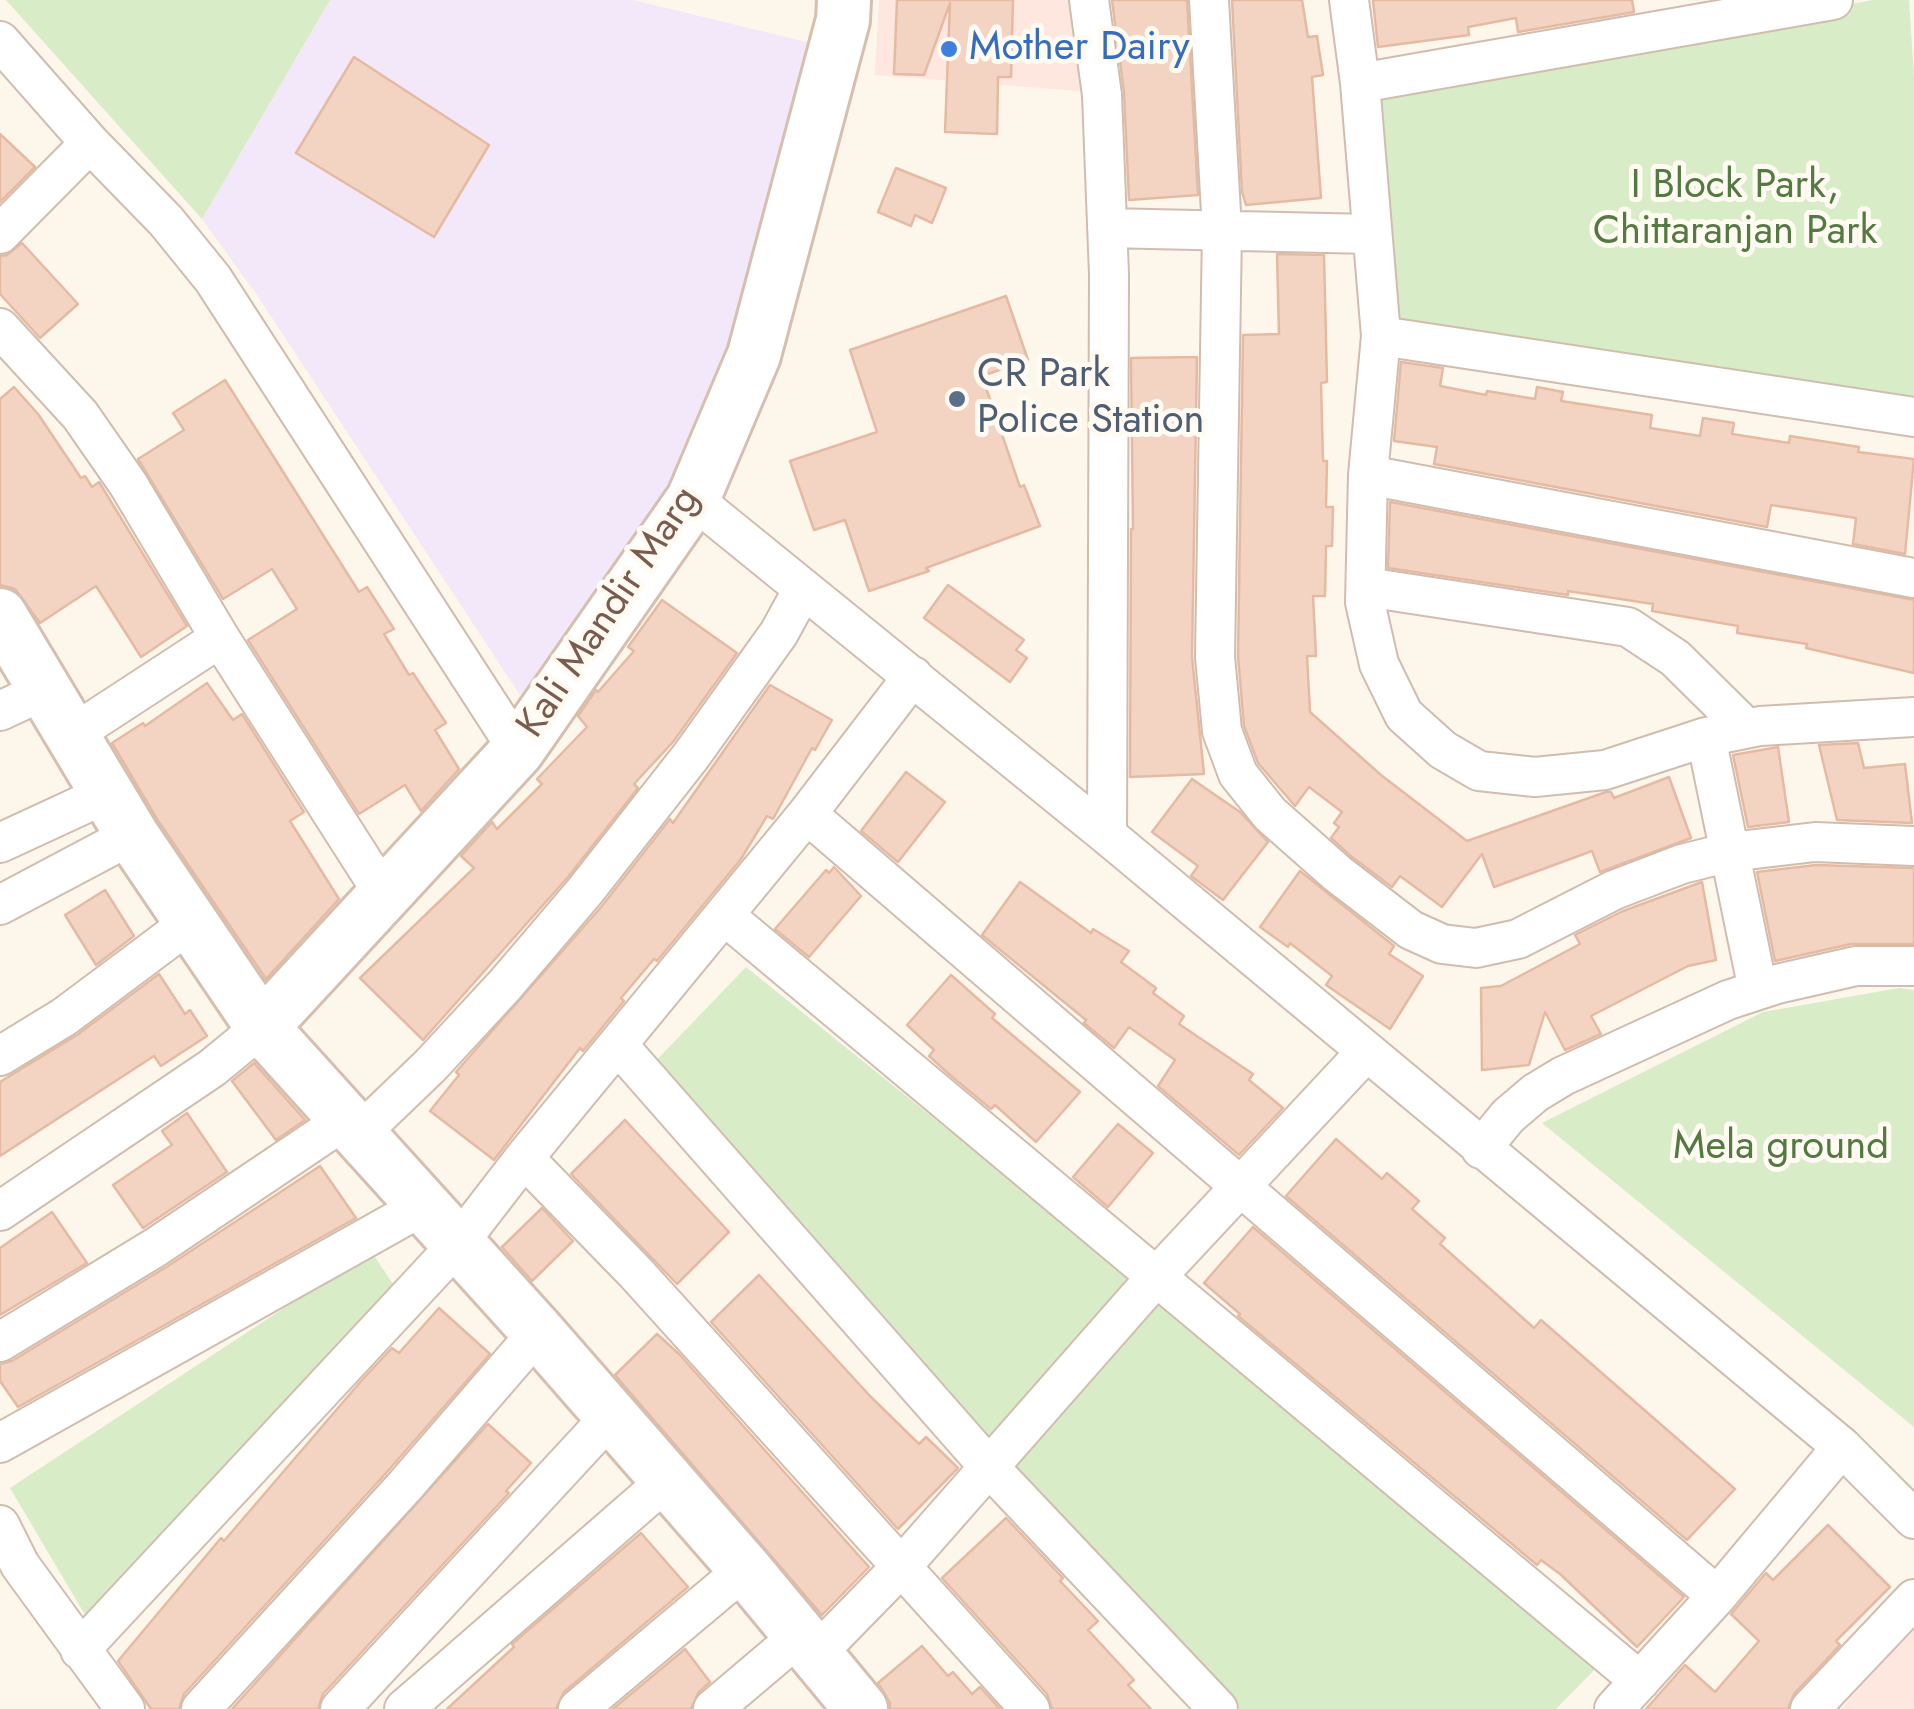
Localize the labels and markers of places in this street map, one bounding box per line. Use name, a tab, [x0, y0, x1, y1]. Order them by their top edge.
place label: Mother Dairy	[969, 25, 1190, 73]
marker: Mother Dairy	[938, 38, 960, 60]
place label: CR Park Police Station	[977, 352, 1204, 446]
marker: CR Park Police Station	[946, 388, 968, 410]

